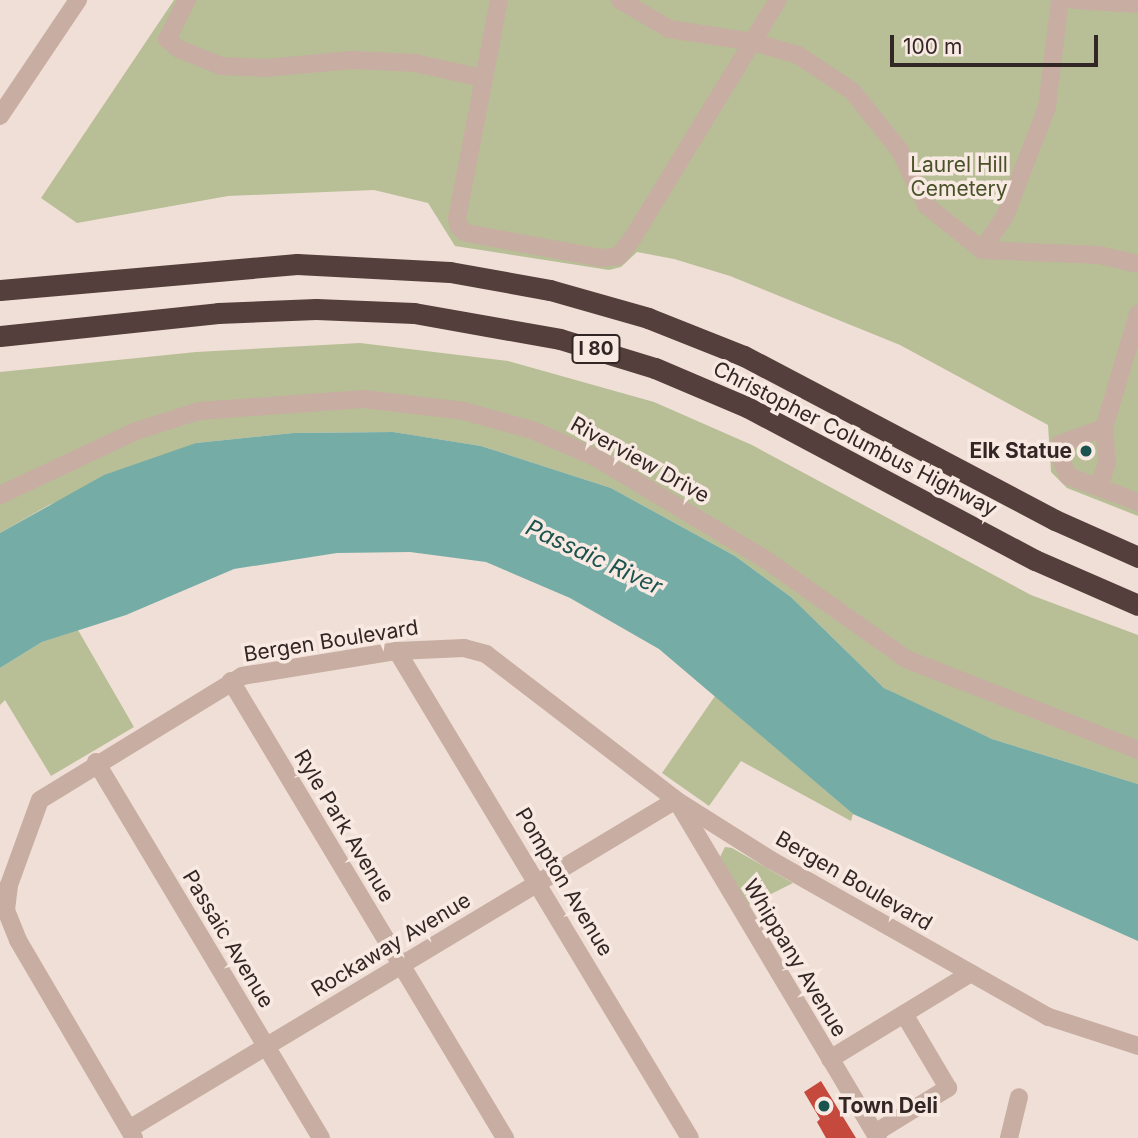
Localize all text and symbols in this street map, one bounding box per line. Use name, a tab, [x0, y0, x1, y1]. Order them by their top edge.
scale bar	[893, 21, 1101, 65]
text: 100 m	[903, 34, 962, 59]
park label: Laurel Hill Cemetery	[910, 152, 1008, 202]
road number: I 80	[570, 334, 622, 364]
street label: Christopher Columbus Highway	[709, 356, 1001, 522]
street label: Riverview Drive	[566, 412, 714, 508]
place label: Elk Statue	[969, 438, 1072, 464]
marker: Elk Statue	[1078, 443, 1094, 459]
water label: Passaic River	[522, 513, 666, 601]
street label: Bergen Boulevard	[242, 615, 420, 667]
street label: Ryle Park Avenue	[289, 745, 399, 907]
street label: Pompton Avenue	[510, 803, 618, 961]
street label: Bergen Boulevard	[771, 826, 937, 936]
street label: Passaic Avenue	[177, 866, 279, 1012]
street label: Whippany Avenue	[738, 875, 852, 1041]
street label: Rockaway Avenue	[307, 888, 475, 1002]
place label: Town Deli	[838, 1093, 938, 1119]
marker: Town Deli	[816, 1098, 832, 1114]

